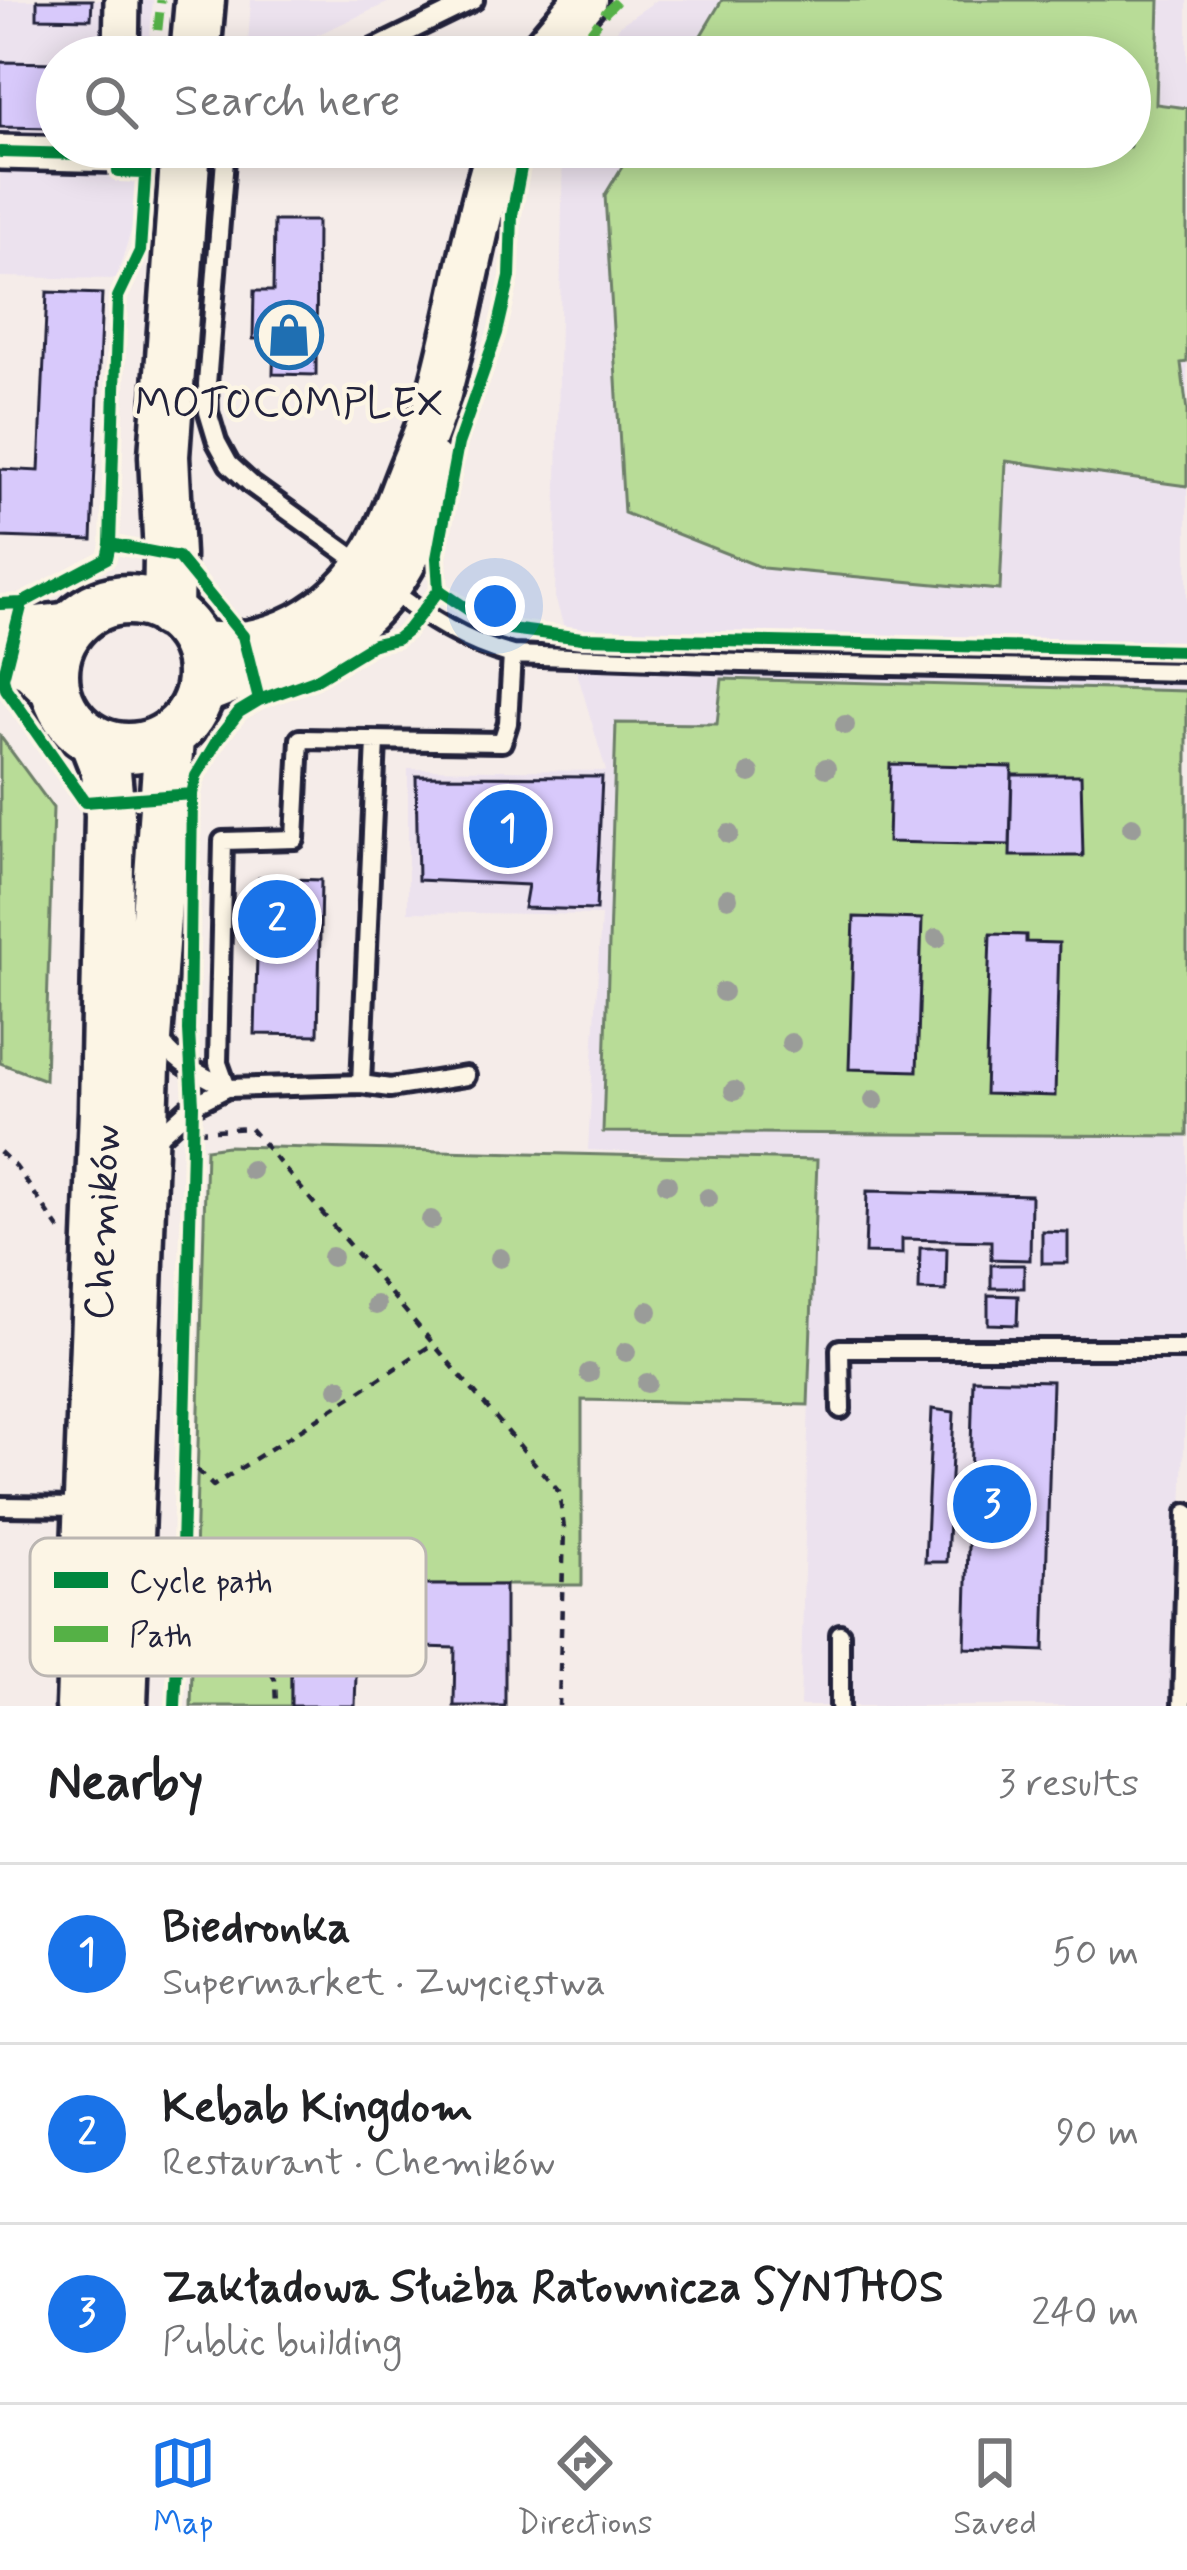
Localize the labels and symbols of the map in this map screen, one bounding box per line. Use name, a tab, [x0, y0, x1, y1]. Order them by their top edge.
shop icon: MOTOCOMPLEX	[254, 300, 324, 370]
place label: MOTOCOMPLEX	[135, 378, 443, 433]
your location	[465, 576, 525, 636]
pin: 1	[469, 784, 547, 874]
pin: 2	[238, 874, 316, 964]
street label: Chemików	[73, 1123, 134, 1321]
pin: 3	[953, 1459, 1031, 1549]
legend	[30, 1538, 426, 1676]
text: Cycle path	[129, 1561, 273, 1605]
text: Path	[129, 1615, 192, 1659]

